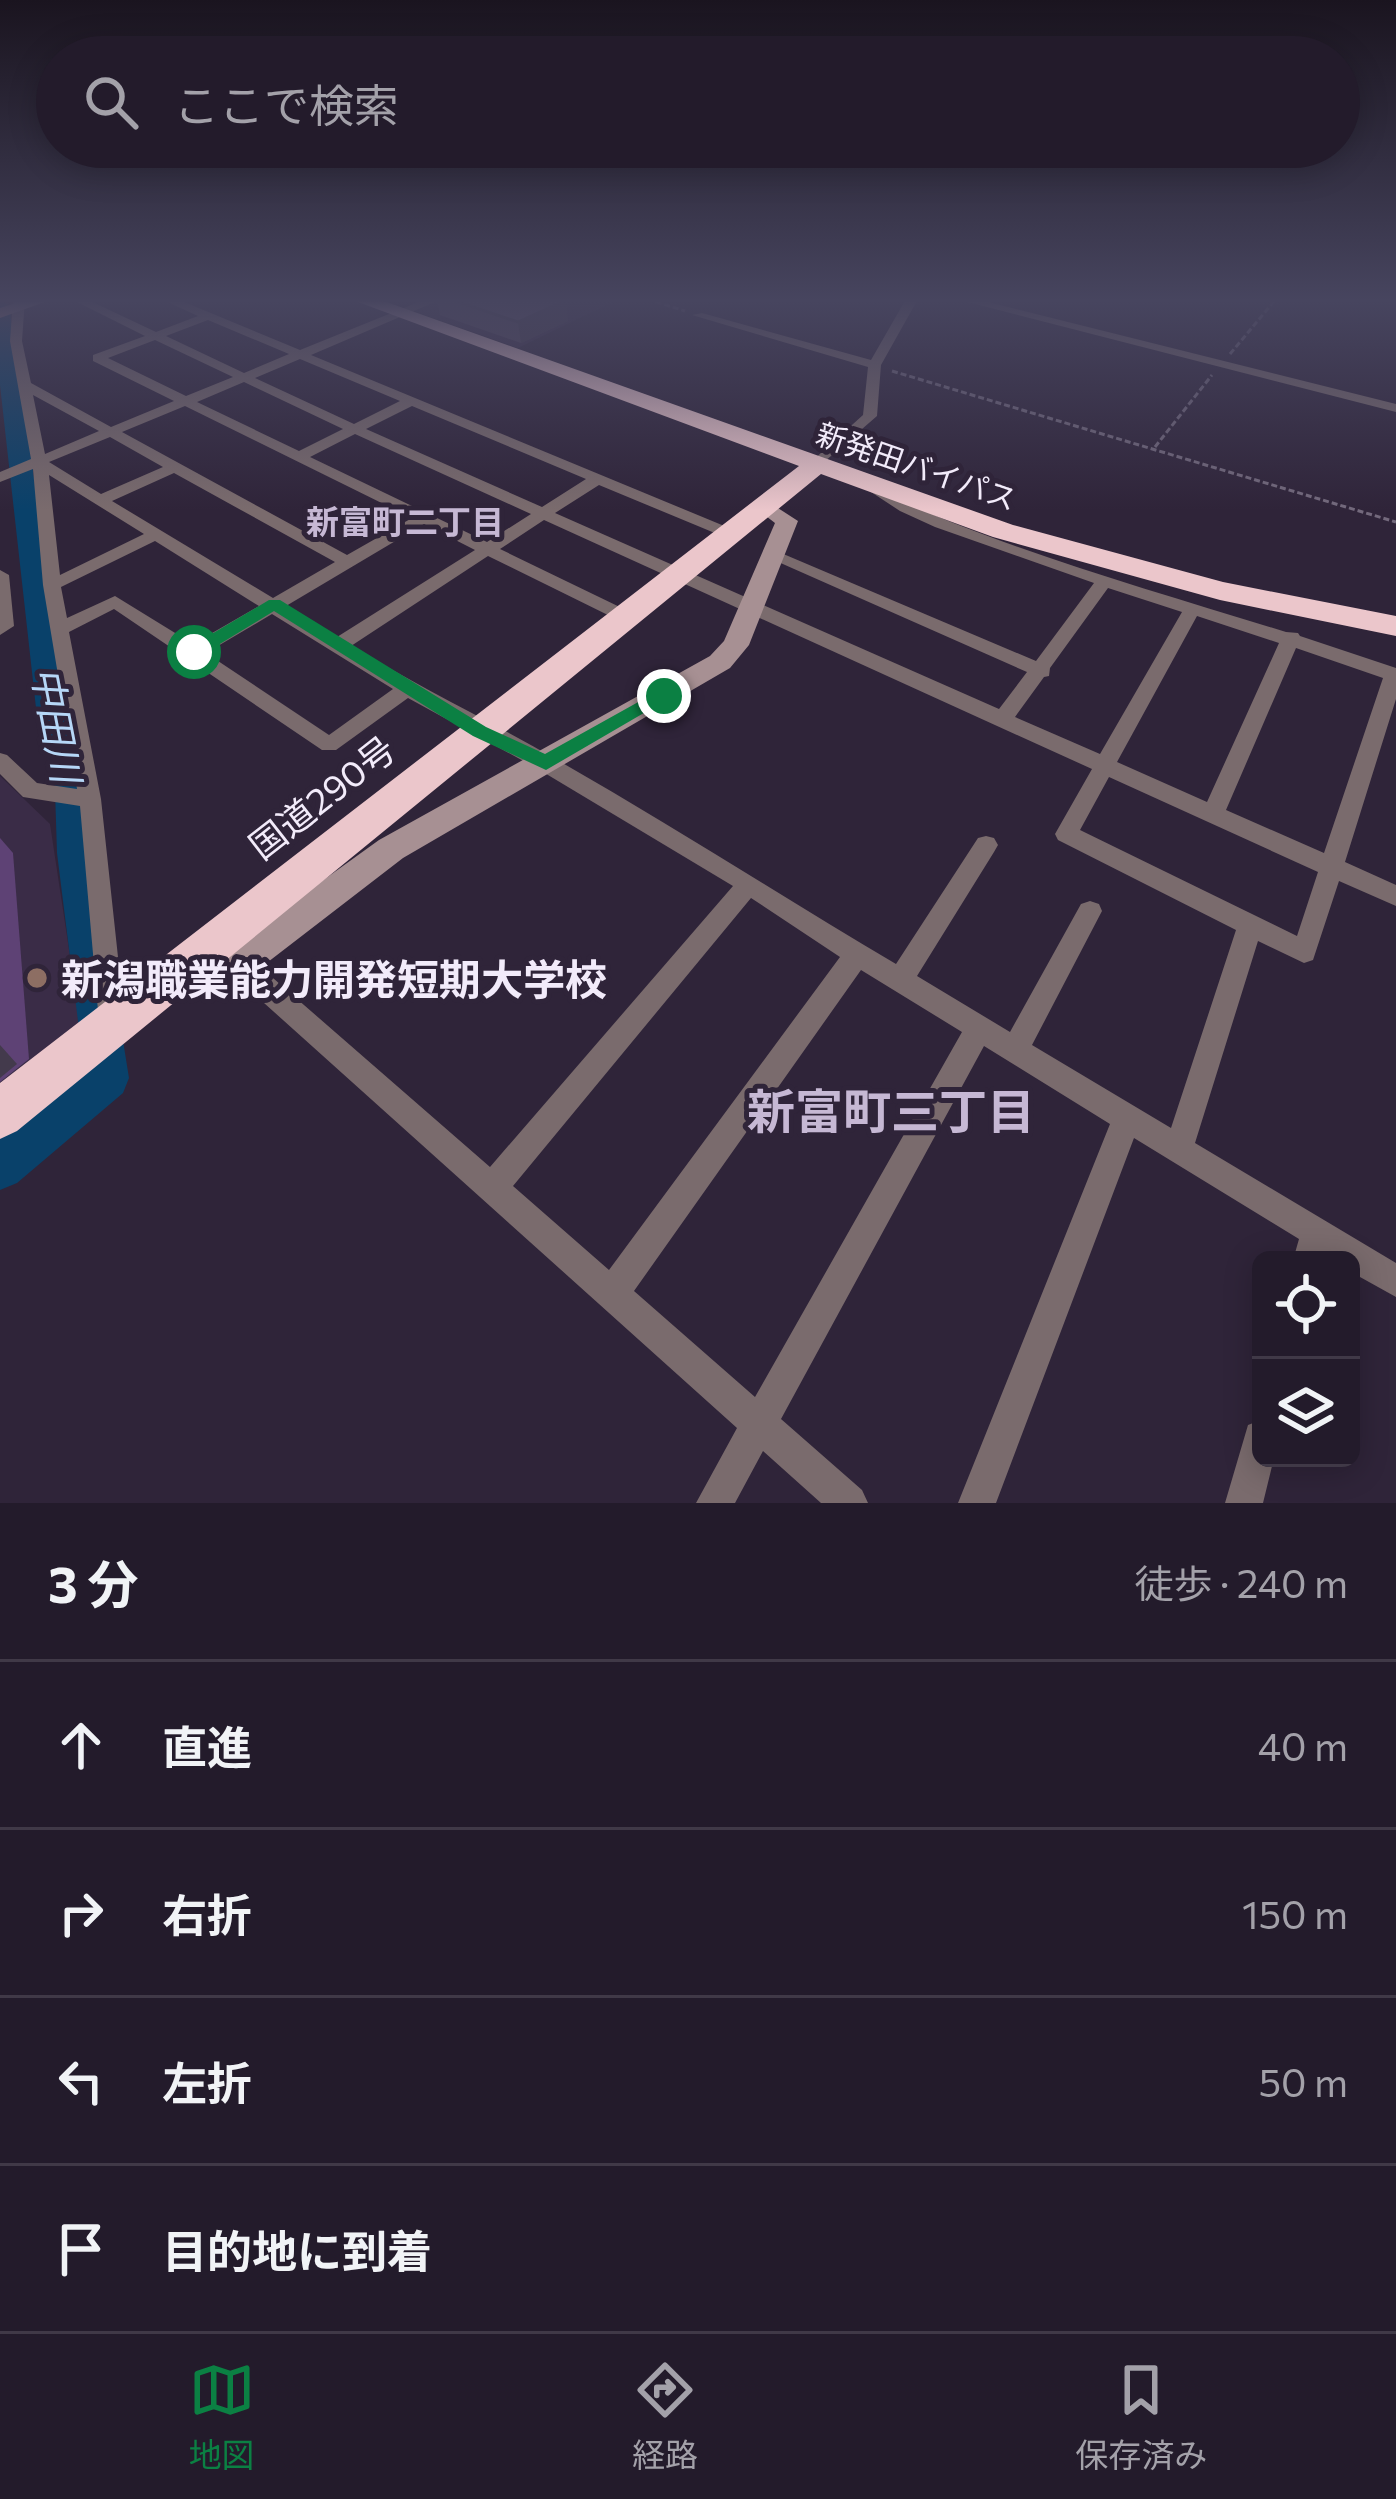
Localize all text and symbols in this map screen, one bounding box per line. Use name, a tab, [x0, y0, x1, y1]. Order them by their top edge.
search box	[36, 36, 1360, 168]
icon: search	[78, 69, 144, 135]
text: ここで検索	[174, 76, 399, 131]
street label: 新発田バイパス	[812, 413, 1022, 517]
district label: 新富町二丁目	[306, 500, 504, 541]
route start	[167, 625, 221, 679]
water label: 中田川	[23, 662, 93, 790]
route end	[637, 669, 691, 723]
street label: 国道290号	[239, 725, 403, 867]
place label: 新潟職業能力開発短期大学校	[61, 952, 607, 1004]
marker: 新潟職業能力開発短期大学校	[24, 965, 50, 991]
district label: 新富町三丁目	[747, 1080, 1035, 1139]
map controls	[1252, 1251, 1360, 1467]
button: locate	[1252, 1251, 1360, 1359]
button: layers	[1252, 1359, 1360, 1467]
text: 3 分	[48, 1551, 138, 1614]
text: 徒歩 · 240 m	[1135, 1558, 1348, 1606]
icon: ahead	[48, 1712, 114, 1778]
text: 直進	[162, 1718, 252, 1773]
text: 40 m	[1258, 1721, 1348, 1769]
icon: right	[48, 1880, 114, 1946]
text: 右折	[162, 1886, 252, 1941]
text: 150 m	[1242, 1889, 1348, 1937]
icon: left	[48, 2048, 114, 2114]
text: 左折	[162, 2054, 252, 2109]
text: 50 m	[1259, 2057, 1348, 2105]
icon: arrive	[48, 2216, 114, 2282]
text: 目的地に到着	[162, 2222, 432, 2277]
tab: 地図	[189, 2357, 255, 2477]
tab: 経路	[632, 2357, 698, 2477]
tab: 保存済み	[1075, 2357, 1207, 2477]

